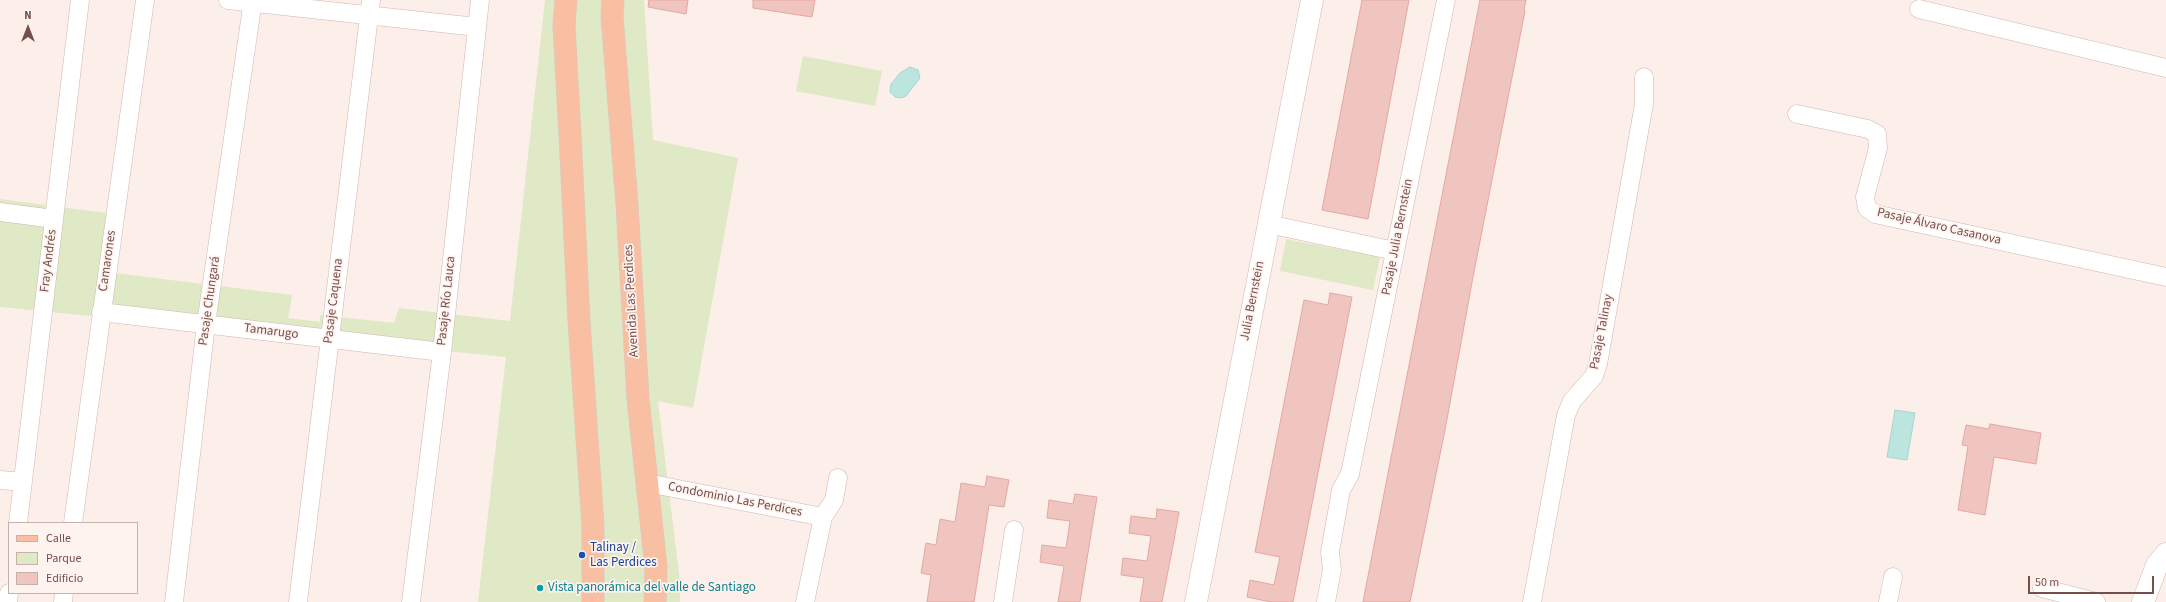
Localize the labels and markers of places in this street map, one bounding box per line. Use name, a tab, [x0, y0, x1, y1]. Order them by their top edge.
place label: Talinay / Las Perdices	[590, 540, 657, 571]
marker: Talinay / Las Perdices	[577, 550, 587, 560]
place label: Vista panorámica del valle de Santiago	[548, 580, 756, 596]
marker: Vista panorámica del valle de Santiago	[535, 583, 545, 593]

